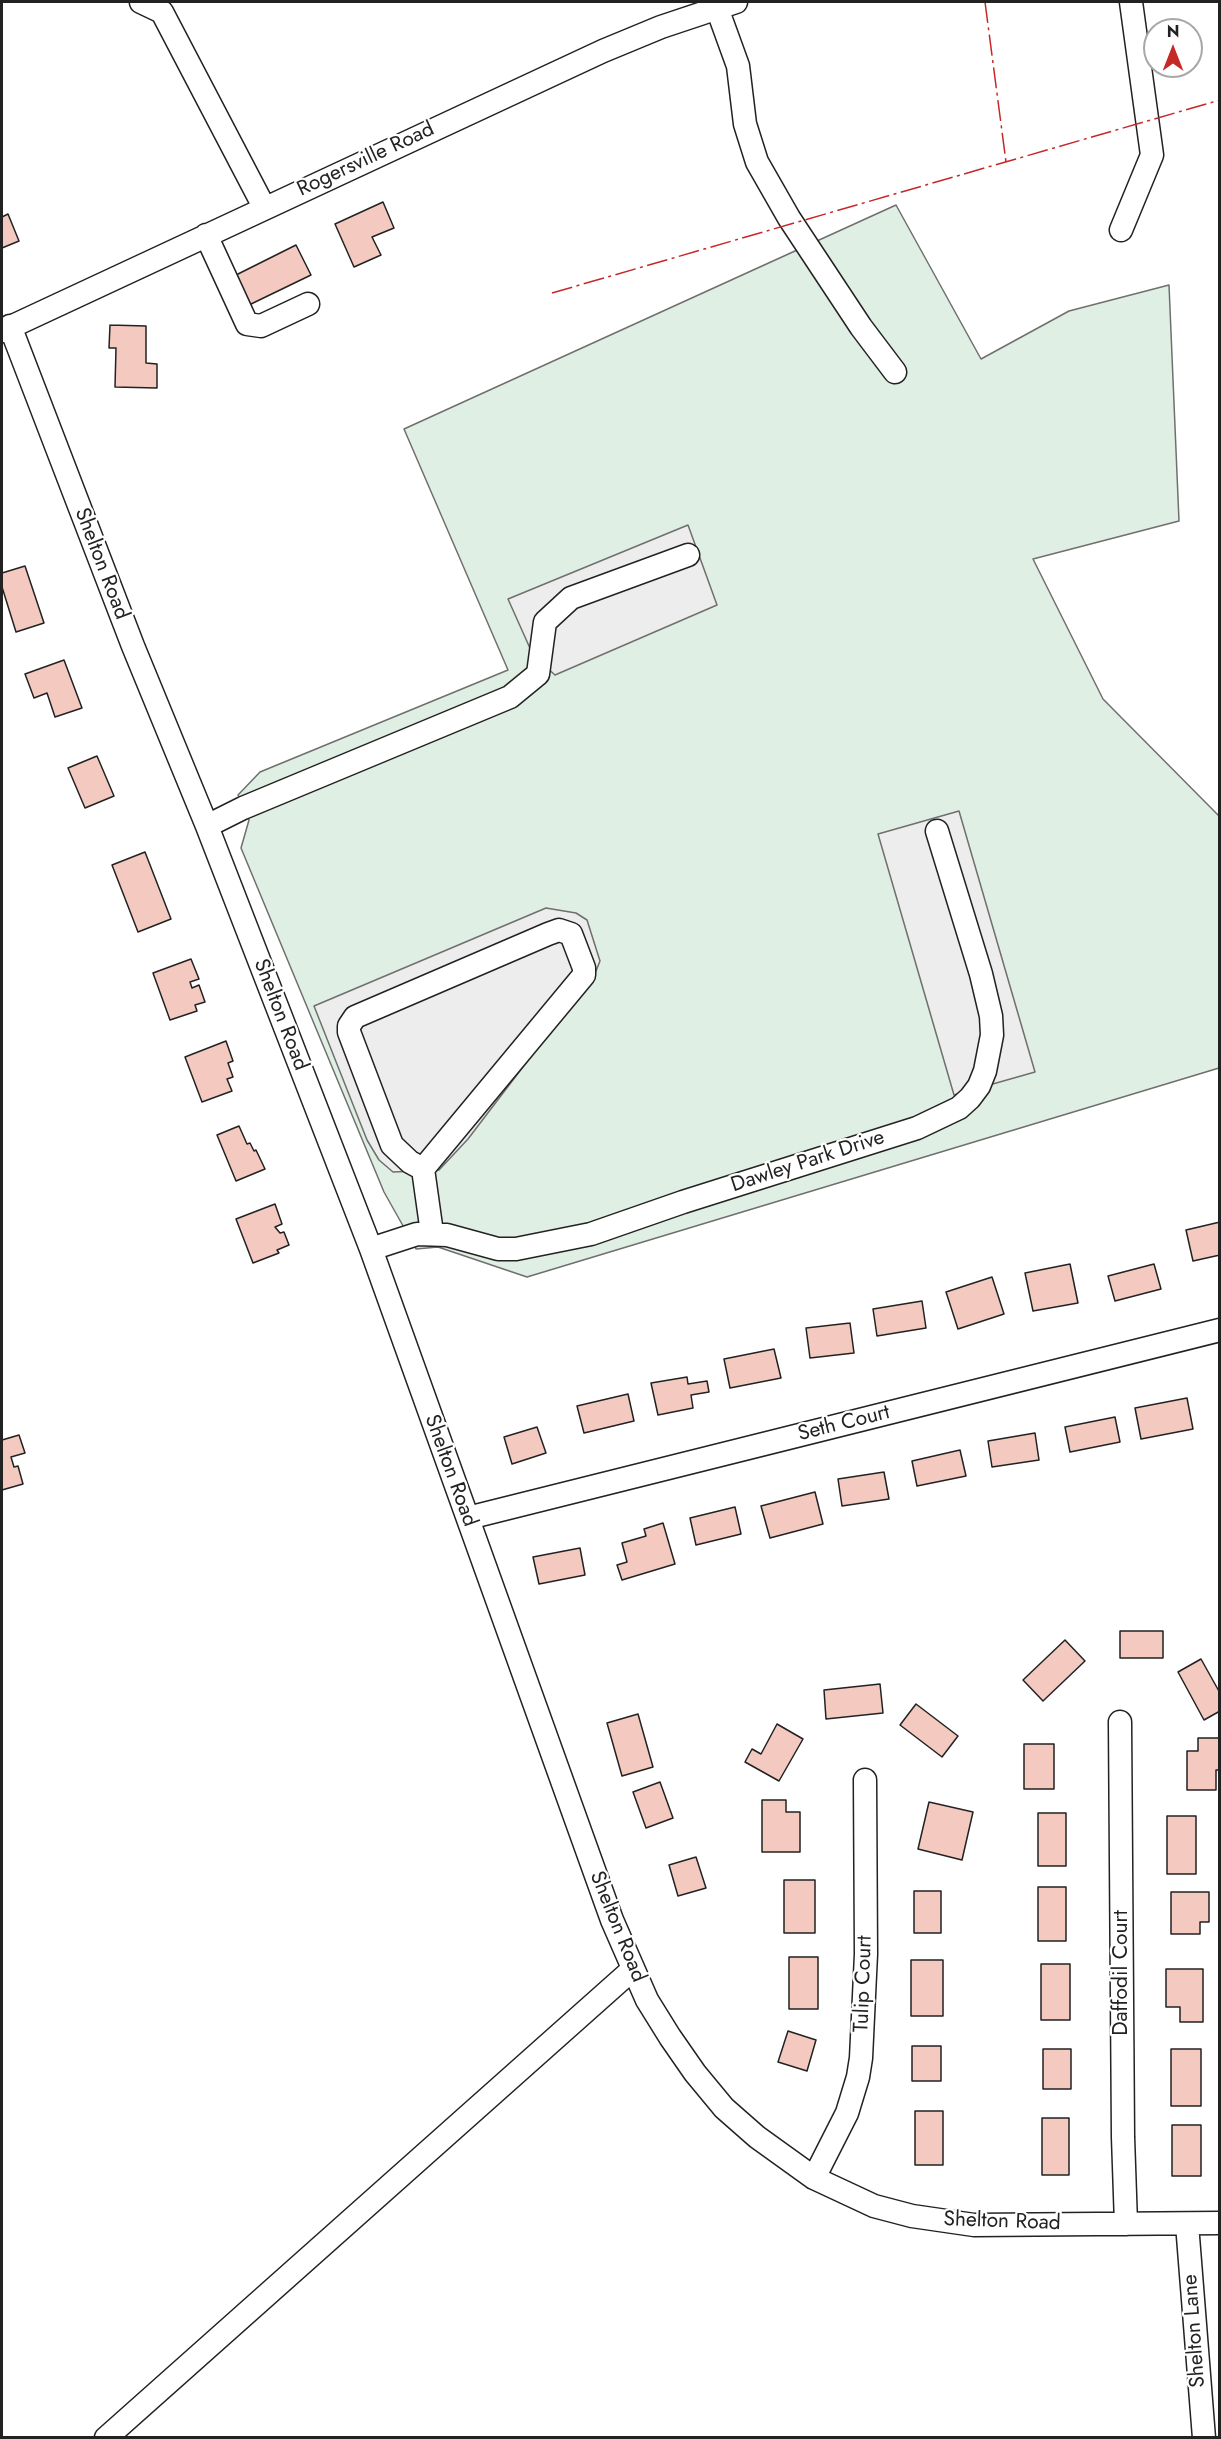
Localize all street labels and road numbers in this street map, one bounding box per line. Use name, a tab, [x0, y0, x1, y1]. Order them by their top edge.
street label: Rogersville Road	[293, 117, 439, 203]
street label: Shelton Road	[68, 505, 134, 623]
street label: Shelton Road	[247, 956, 313, 1074]
street label: Dawley Park Drive	[728, 1125, 888, 1199]
street label: Seth Court	[795, 1400, 893, 1448]
street label: Shelton Road	[418, 1412, 482, 1530]
street label: Shelton Road	[583, 1868, 651, 1986]
street label: Daffodil Court	[1109, 1910, 1135, 2036]
street label: Tulip Court	[850, 1935, 878, 2033]
street label: Shelton Road	[943, 2207, 1061, 2237]
street label: Shelton Lane	[1178, 2274, 1212, 2388]

